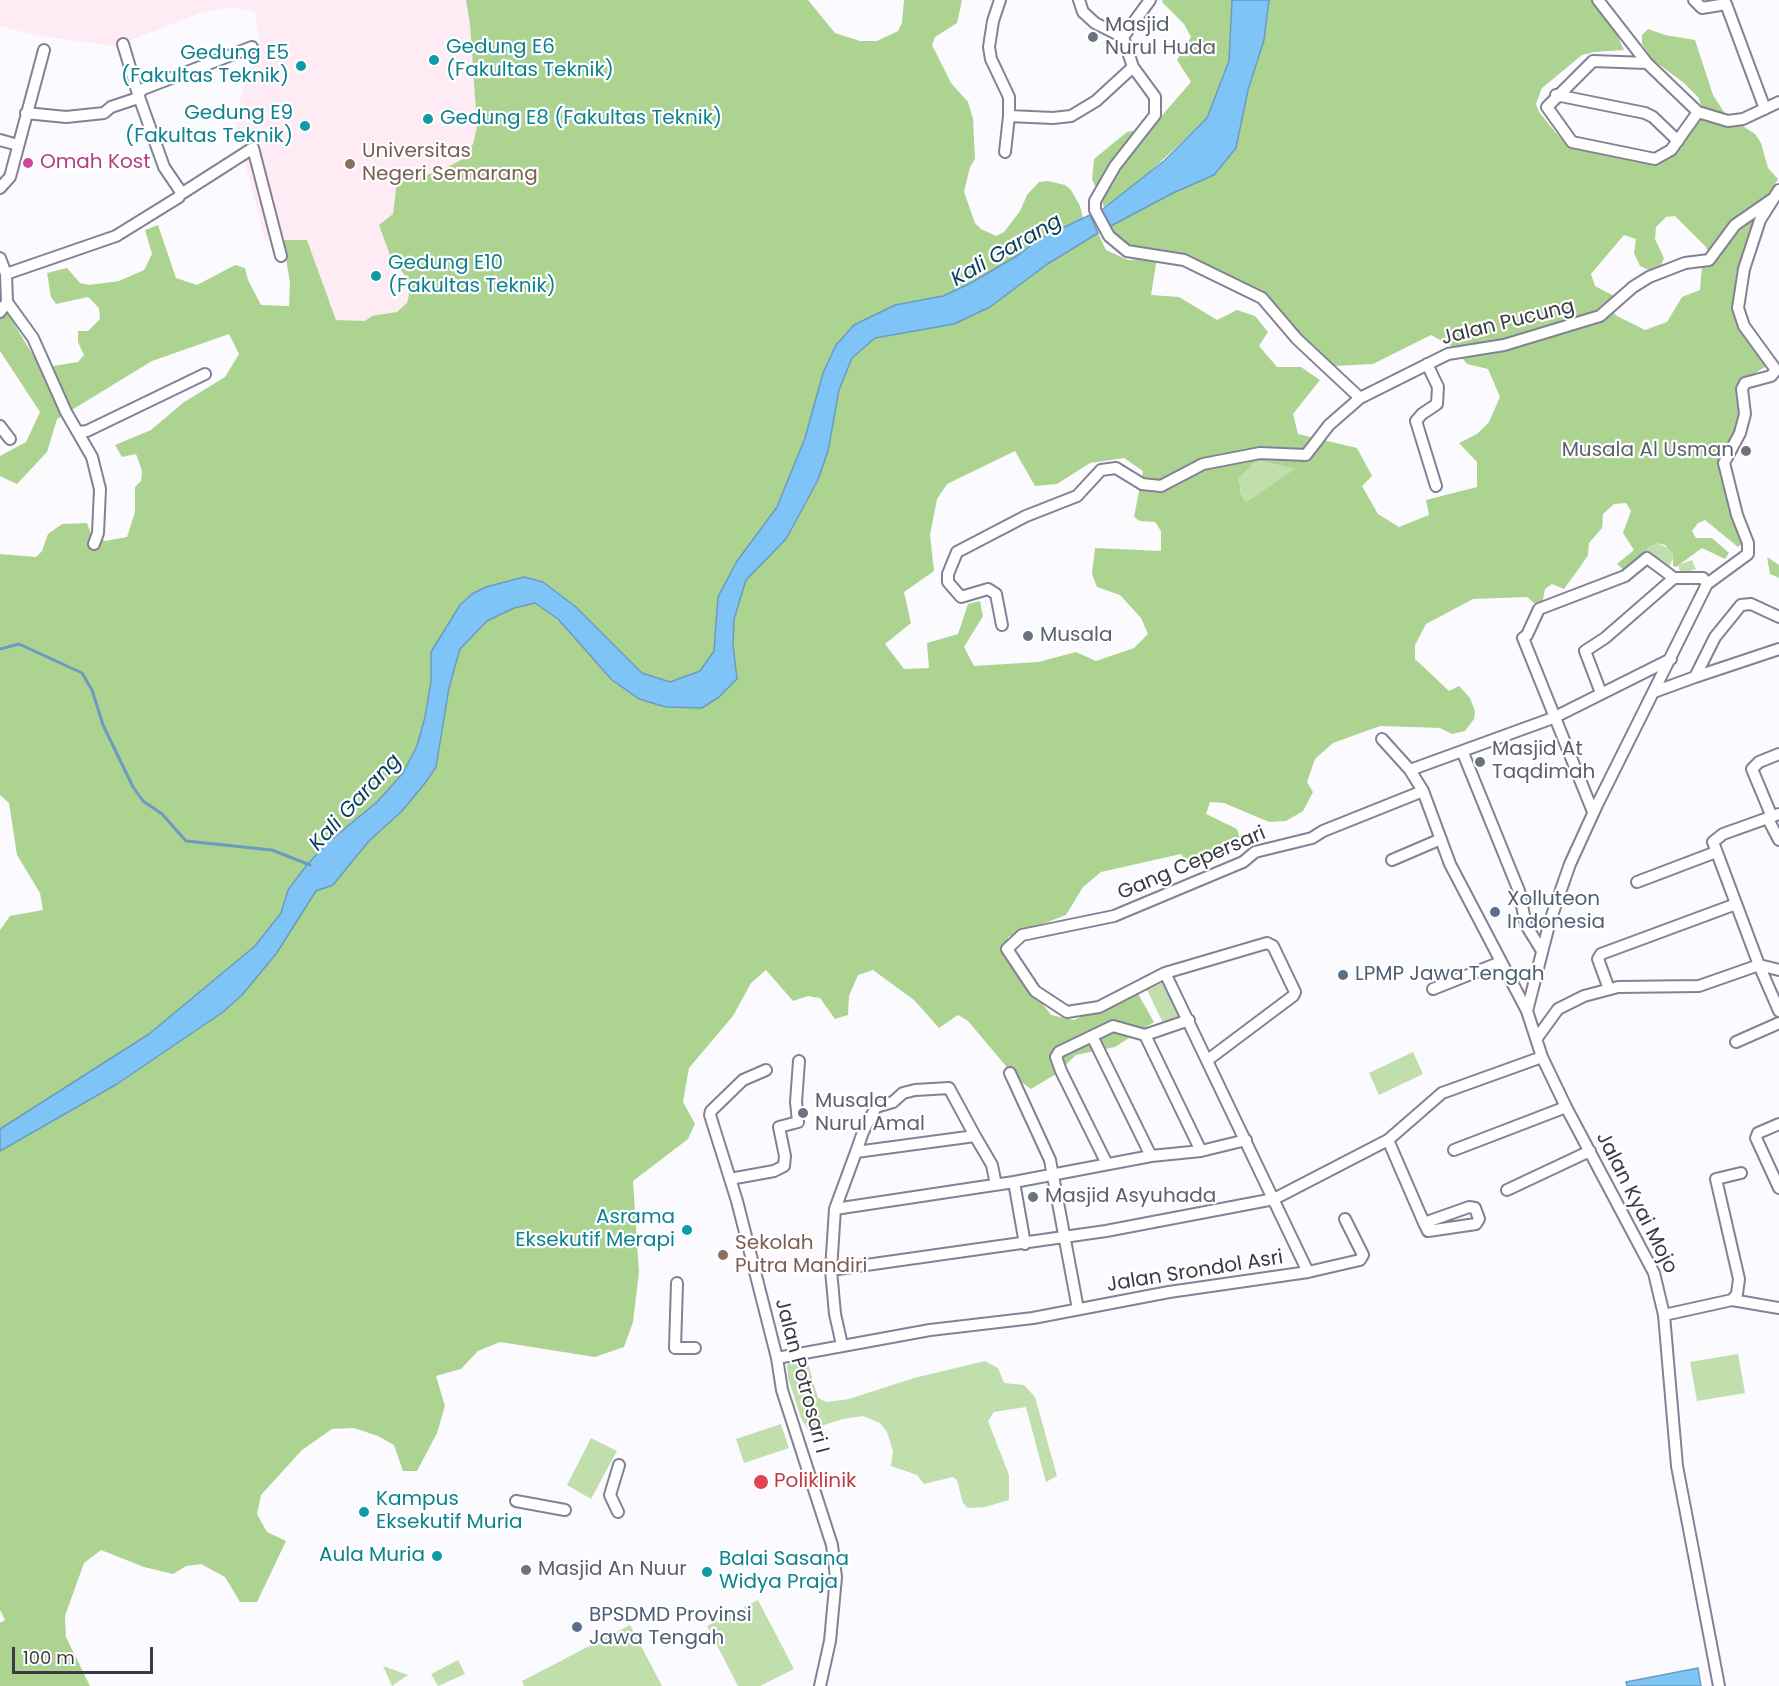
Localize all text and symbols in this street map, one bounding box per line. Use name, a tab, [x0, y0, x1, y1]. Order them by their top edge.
place label: Masjid Nurul Huda	[1105, 14, 1216, 61]
marker: Masjid Nurul Huda	[1086, 30, 1100, 44]
place label: Gedung E6 (Fakultas Teknik)	[446, 36, 614, 83]
place label: Gedung E5 (Fakultas Teknik)	[121, 42, 289, 89]
marker: Gedung E6 (Fakultas Teknik)	[427, 53, 441, 67]
marker: Gedung E5 (Fakultas Teknik)	[294, 59, 308, 73]
place label: Gedung E9 (Fakultas Teknik)	[125, 102, 293, 149]
place label: Gedung E8 (Fakultas Teknik)	[440, 107, 722, 131]
marker: Gedung E8 (Fakultas Teknik)	[421, 112, 435, 126]
marker: Gedung E9 (Fakultas Teknik)	[298, 119, 312, 133]
place label: Universitas Negeri Semarang	[362, 140, 538, 187]
place label: Omah Kost	[40, 151, 150, 175]
marker: Omah Kost	[21, 156, 35, 170]
marker: Universitas Negeri Semarang	[343, 157, 357, 171]
water label: Kali Garang	[947, 209, 1067, 293]
place label: Gedung E10 (Fakultas Teknik)	[388, 252, 556, 299]
marker: Gedung E10 (Fakultas Teknik)	[369, 269, 383, 283]
street label: Jalan Pucung	[1439, 295, 1577, 351]
place label: Musala Al Usman	[1562, 439, 1734, 463]
marker: Musala Al Usman	[1739, 444, 1753, 458]
place label: Musala	[1040, 624, 1112, 648]
marker: Musala	[1021, 629, 1035, 643]
place label: Masjid At Taqdimah	[1492, 738, 1595, 785]
water label: Kali Garang	[305, 749, 407, 857]
marker: Masjid At Taqdimah	[1473, 755, 1487, 769]
street label: Gang Cepersari	[1114, 822, 1270, 906]
place label: Xolluteon Indonesia	[1507, 888, 1605, 935]
marker: Xolluteon Indonesia	[1488, 905, 1502, 919]
place label: LPMP Jawa Tengah	[1355, 963, 1545, 987]
marker: LPMP Jawa Tengah	[1336, 968, 1350, 982]
place label: Musala Nurul Amal	[815, 1090, 925, 1137]
marker: Musala Nurul Amal	[796, 1106, 810, 1120]
street label: Jalan Kyai Mojo	[1590, 1128, 1682, 1278]
place label: Masjid Asyuhada	[1045, 1185, 1216, 1209]
marker: Masjid Asyuhada	[1026, 1190, 1040, 1204]
place label: Asrama Eksekutif Merapi	[515, 1206, 675, 1253]
marker: Asrama Eksekutif Merapi	[680, 1223, 694, 1237]
place label: Sekolah Putra Mandiri	[735, 1232, 867, 1279]
street label: Jalan Srondol Asri	[1105, 1246, 1285, 1298]
marker: Sekolah Putra Mandiri	[716, 1248, 730, 1262]
street label: Jalan Potrosari I	[769, 1296, 833, 1456]
place label: Poliklinik	[774, 1470, 856, 1494]
marker: Poliklinik	[752, 1473, 770, 1491]
place label: Kampus Eksekutif Muria	[376, 1488, 523, 1535]
marker: Kampus Eksekutif Muria	[357, 1505, 371, 1519]
place label: Aula Muria	[319, 1544, 425, 1568]
place label: Balai Sasana Widya Praja	[719, 1548, 849, 1595]
marker: Aula Muria	[430, 1549, 444, 1563]
place label: Masjid An Nuur	[538, 1558, 687, 1582]
marker: Masjid An Nuur	[519, 1563, 533, 1577]
marker: Balai Sasana Widya Praja	[700, 1565, 714, 1579]
place label: BPSDMD Provinsi Jawa Tengah	[589, 1604, 752, 1651]
marker: BPSDMD Provinsi Jawa Tengah	[570, 1620, 584, 1634]
scale bar	[15, 1635, 156, 1673]
text: 100 m	[23, 1645, 75, 1670]

